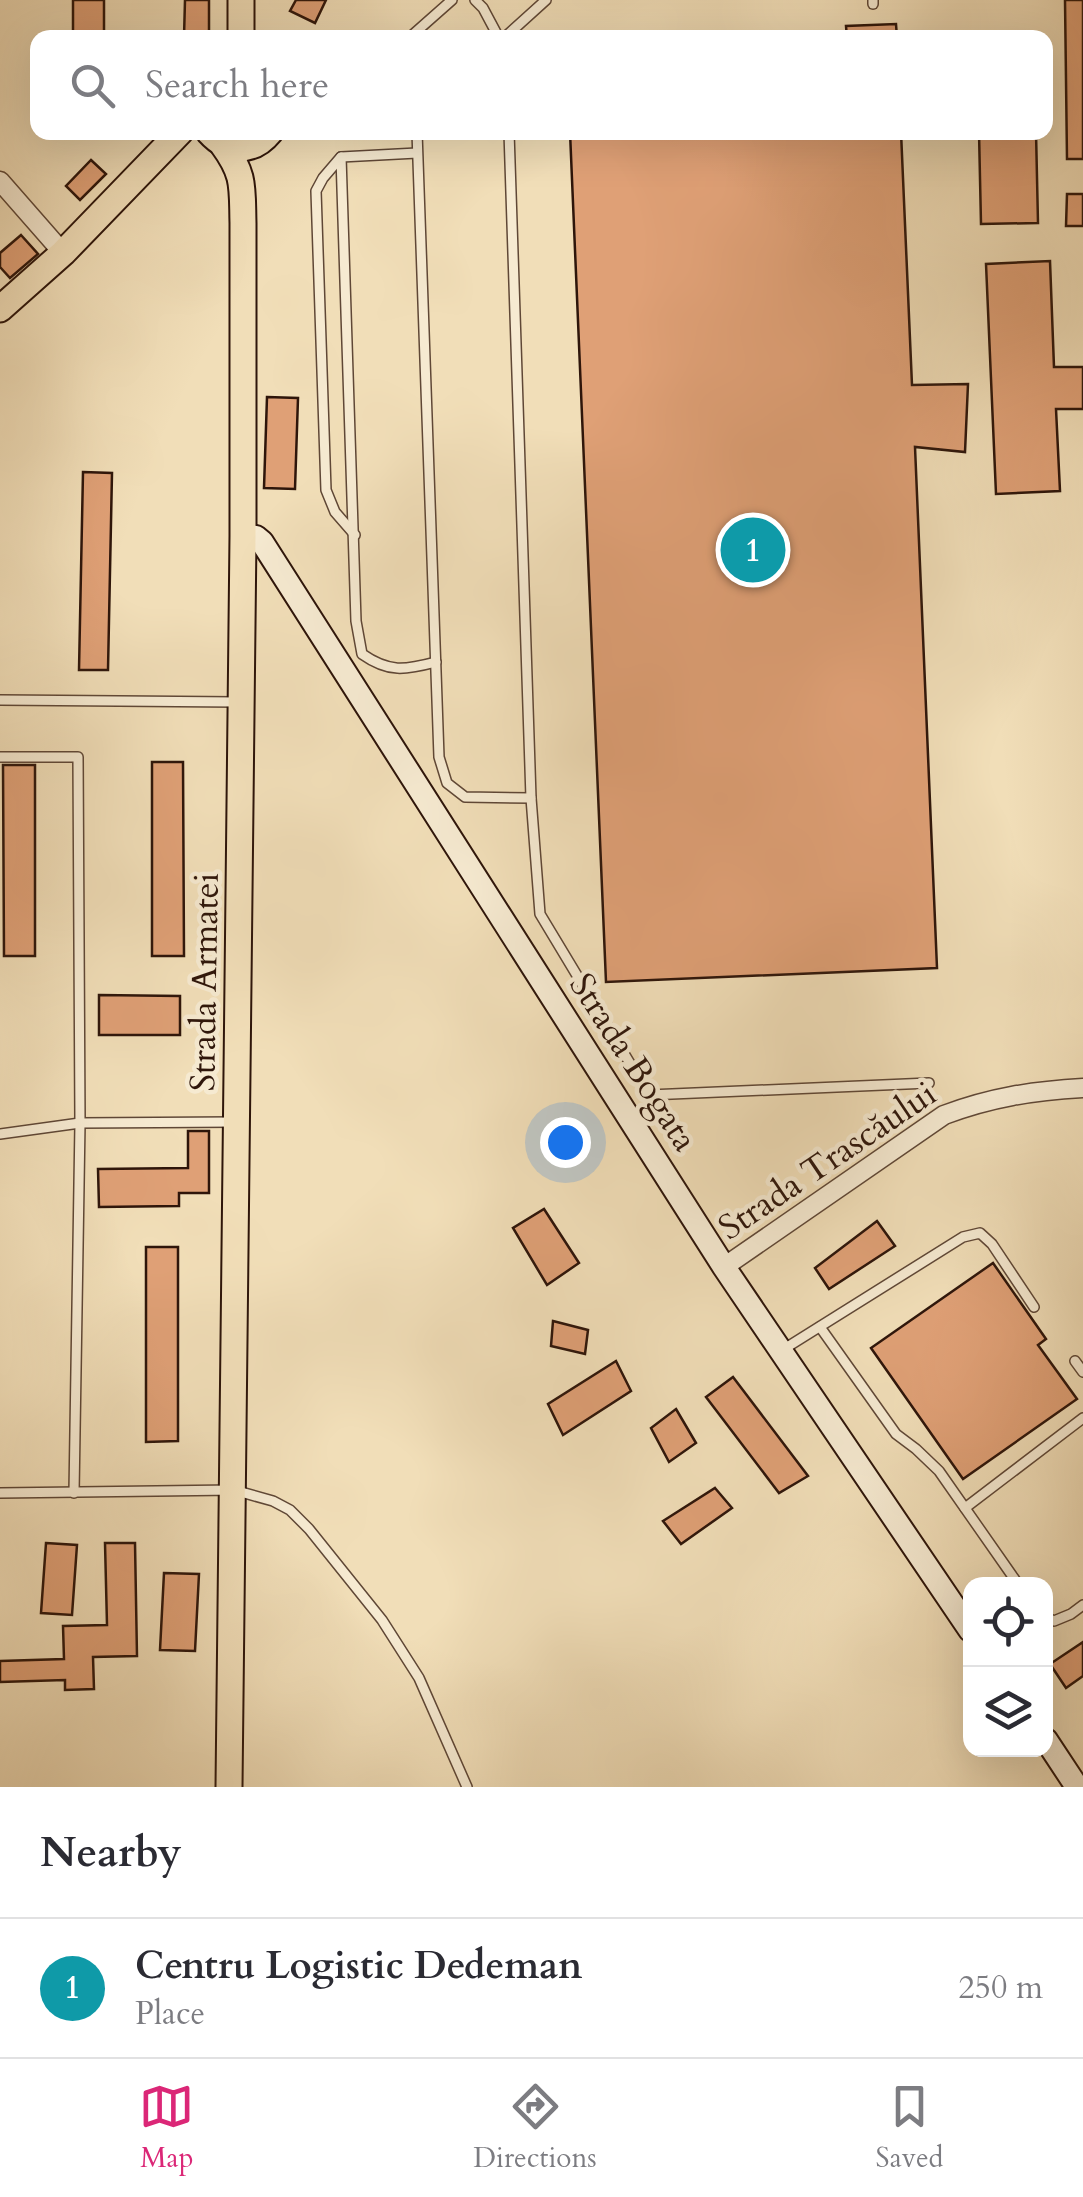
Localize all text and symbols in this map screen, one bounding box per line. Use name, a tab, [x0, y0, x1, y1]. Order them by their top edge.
search box	[30, 30, 1053, 140]
icon: search	[65, 58, 120, 113]
text: Search here	[145, 59, 329, 111]
pin: 1	[720, 512, 786, 588]
street label: Strada Armatei	[179, 872, 231, 1092]
street label: Strada Bogata	[558, 964, 709, 1161]
street label: Strada Trascăului	[709, 1070, 946, 1251]
your location	[540, 1117, 591, 1168]
map controls	[963, 1577, 1053, 1757]
button: locate	[963, 1577, 1053, 1667]
button: layers	[963, 1667, 1053, 1757]
text: Nearby	[40, 1824, 182, 1881]
text: Centru Logistic Dedeman	[135, 1940, 583, 1992]
text: 1	[64, 1966, 81, 2010]
text: 250 m	[958, 1966, 1043, 2010]
text: Place	[135, 1992, 205, 2036]
tab: Map	[139, 2079, 194, 2177]
tab: Directions	[473, 2079, 597, 2177]
tab: Saved	[876, 2079, 944, 2177]

